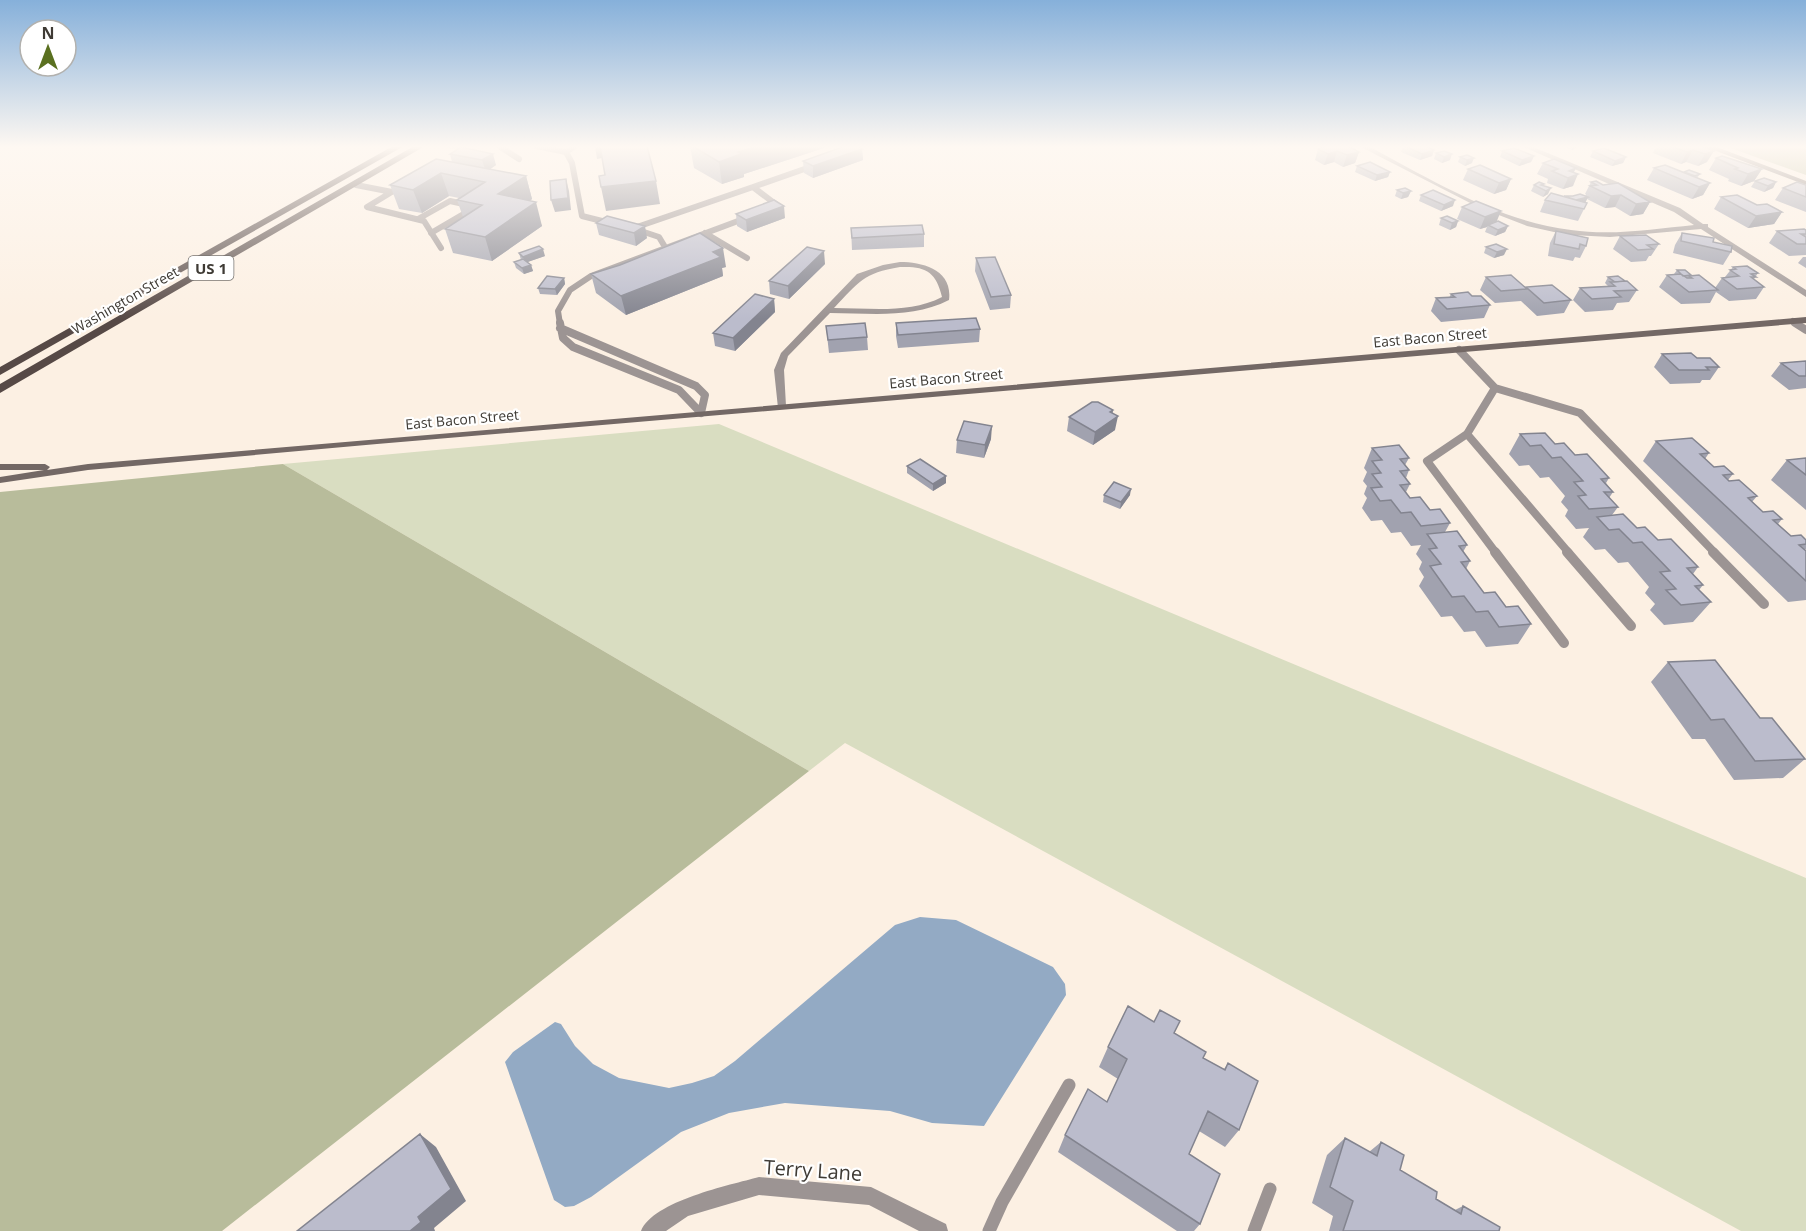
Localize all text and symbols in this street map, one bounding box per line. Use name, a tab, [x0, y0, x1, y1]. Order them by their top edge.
north arrow	[18, 18, 78, 78]
text: N	[41, 22, 55, 44]
road number: US 1	[188, 256, 234, 280]
street label: Washington Street	[68, 262, 182, 338]
street label: East Bacon Street	[1372, 323, 1488, 351]
street label: East Bacon Street	[888, 364, 1004, 392]
street label: East Bacon Street	[404, 405, 520, 433]
street label: Terry Lane	[763, 1153, 863, 1187]

